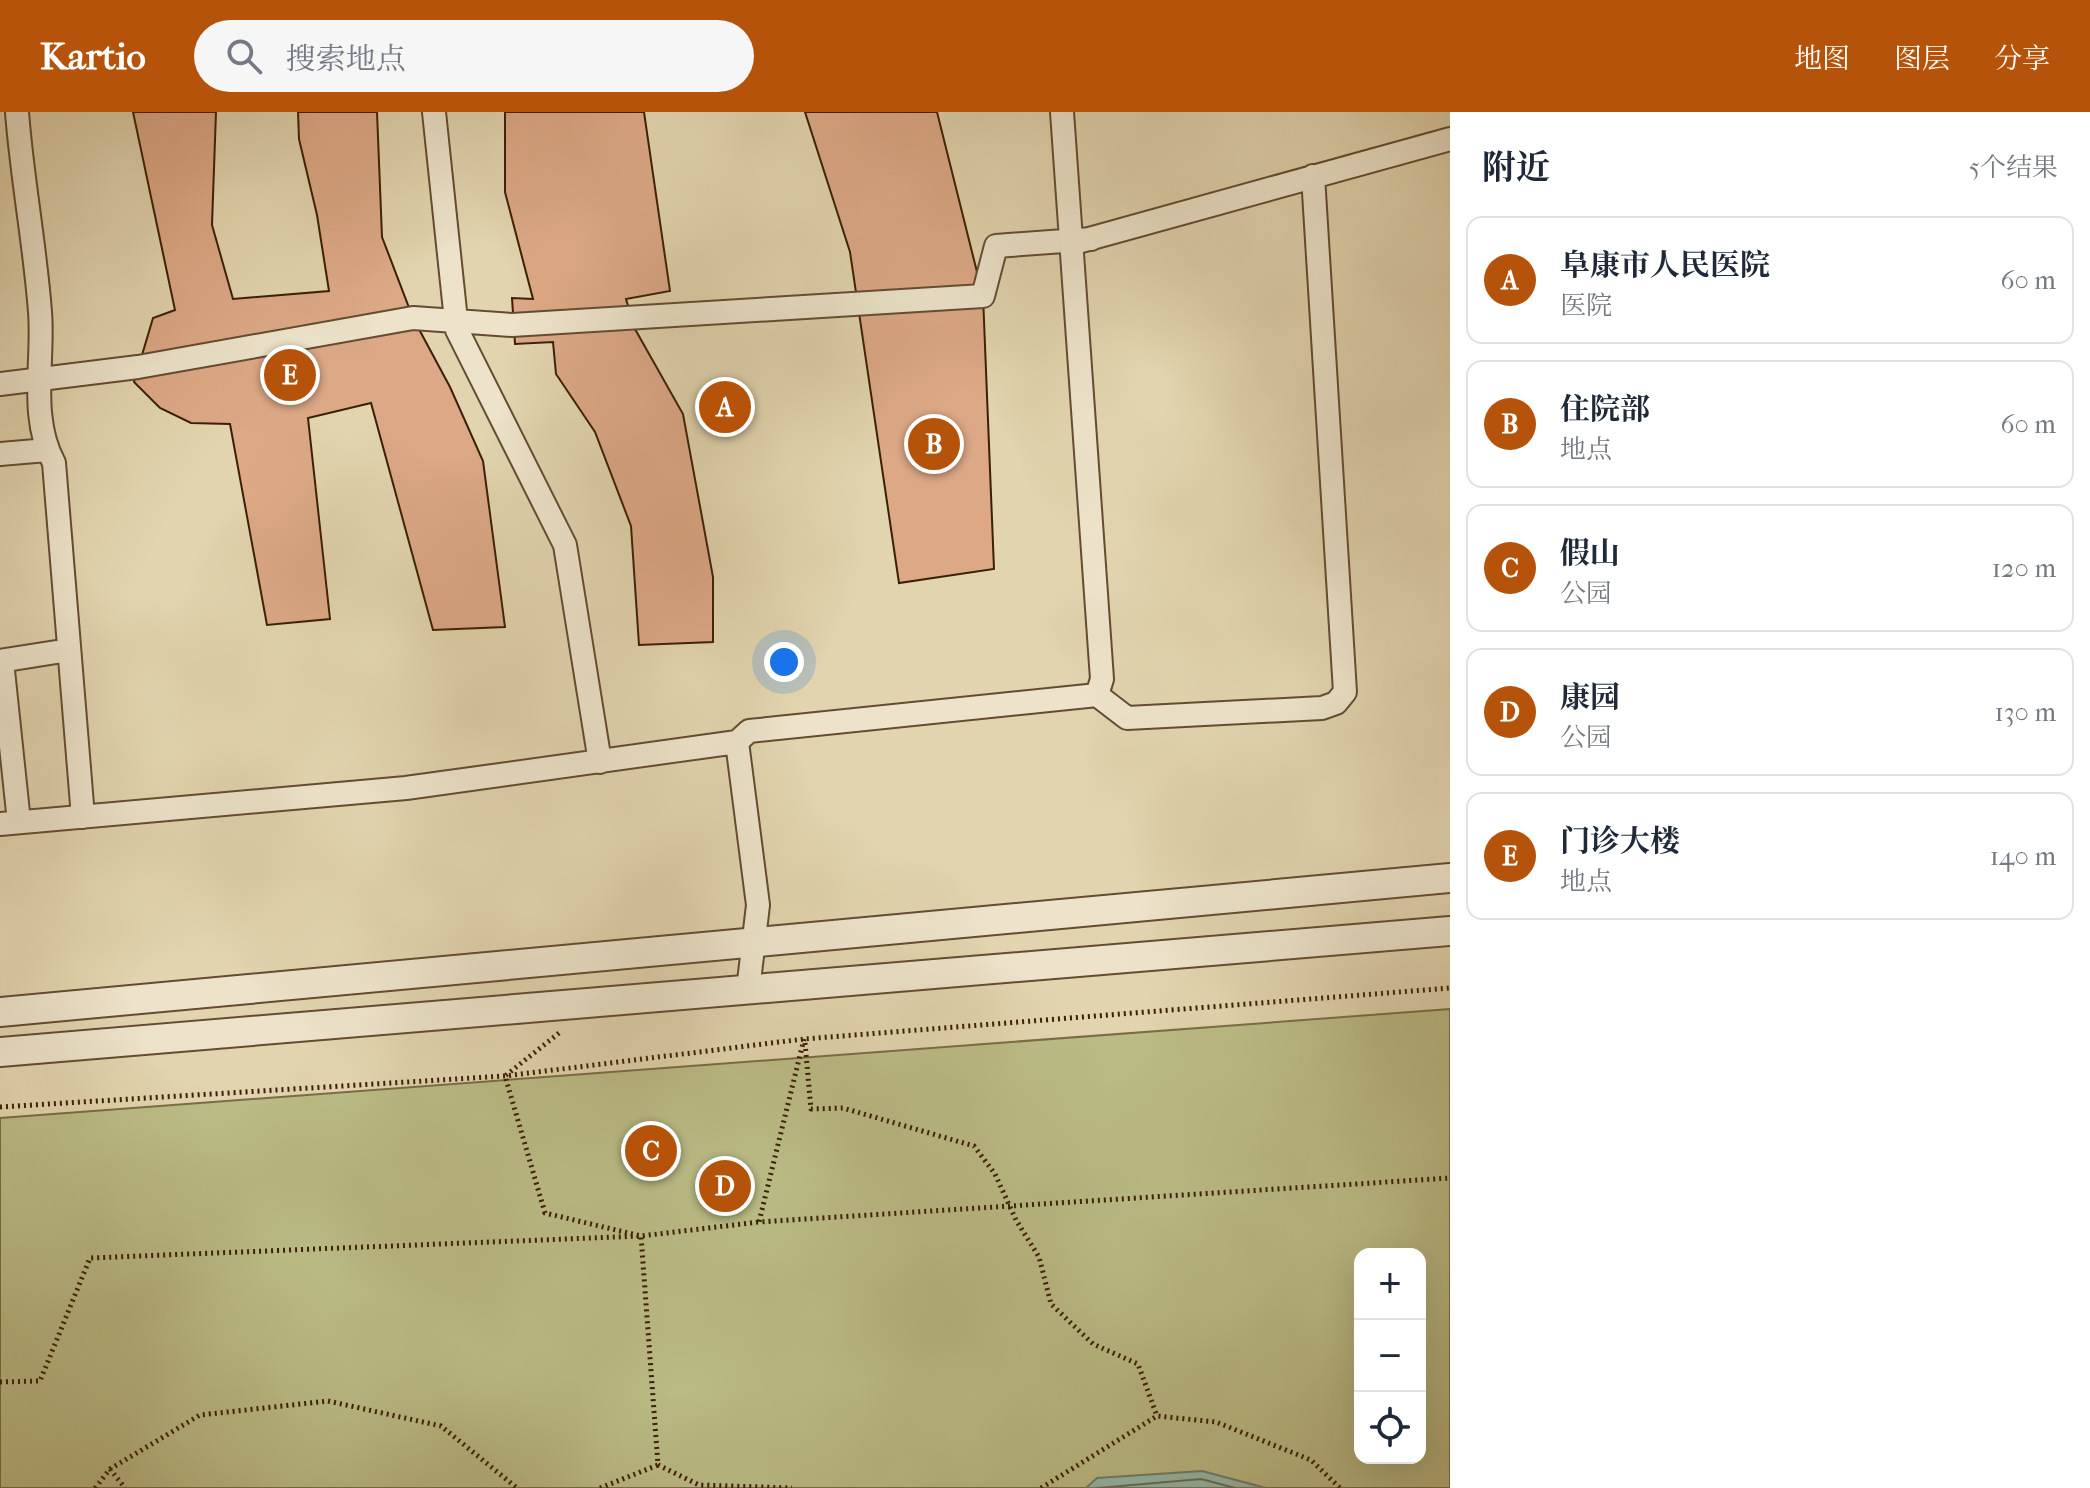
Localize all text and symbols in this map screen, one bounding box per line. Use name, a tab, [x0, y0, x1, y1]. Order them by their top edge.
search box	[194, 20, 754, 92]
text: Kartio	[40, 34, 146, 79]
icon: search	[222, 34, 266, 78]
text: 搜索地点	[286, 42, 406, 77]
text: 地图	[1794, 42, 1850, 75]
text: 图层	[1894, 42, 1950, 75]
text: 分享	[1994, 42, 2050, 75]
text: 附近	[1482, 148, 1550, 188]
text: 5个结果	[1969, 152, 2058, 183]
text: 阜康市人民医院	[1560, 248, 1770, 283]
text: A	[1502, 265, 1518, 296]
text: 60 m	[2000, 265, 2056, 296]
text: 医院	[1560, 290, 1612, 321]
pin: E	[264, 345, 316, 405]
pin: A	[699, 377, 751, 437]
text: 住院部	[1560, 392, 1650, 427]
text: B	[1502, 409, 1518, 440]
text: 60 m	[2000, 409, 2056, 440]
pin: B	[908, 414, 960, 474]
text: 地点	[1560, 434, 1612, 465]
text: 假山	[1560, 536, 1620, 571]
text: C	[1501, 553, 1519, 584]
text: 120 m	[1992, 553, 2056, 584]
text: 公园	[1560, 578, 1612, 609]
your location	[764, 642, 804, 682]
text: 康园	[1560, 680, 1620, 715]
text: D	[1500, 697, 1520, 728]
text: 130 m	[1995, 697, 2056, 728]
text: 公园	[1560, 722, 1612, 753]
text: 门诊大楼	[1560, 824, 1680, 859]
text: E	[1502, 841, 1518, 872]
text: 140 m	[1990, 841, 2056, 872]
text: 地点	[1560, 866, 1612, 897]
pin: C	[625, 1121, 677, 1181]
pin: D	[699, 1156, 751, 1216]
map controls	[1354, 1248, 1426, 1464]
button: +	[1354, 1248, 1426, 1320]
button: −	[1354, 1320, 1426, 1392]
button: locate	[1354, 1392, 1426, 1464]

